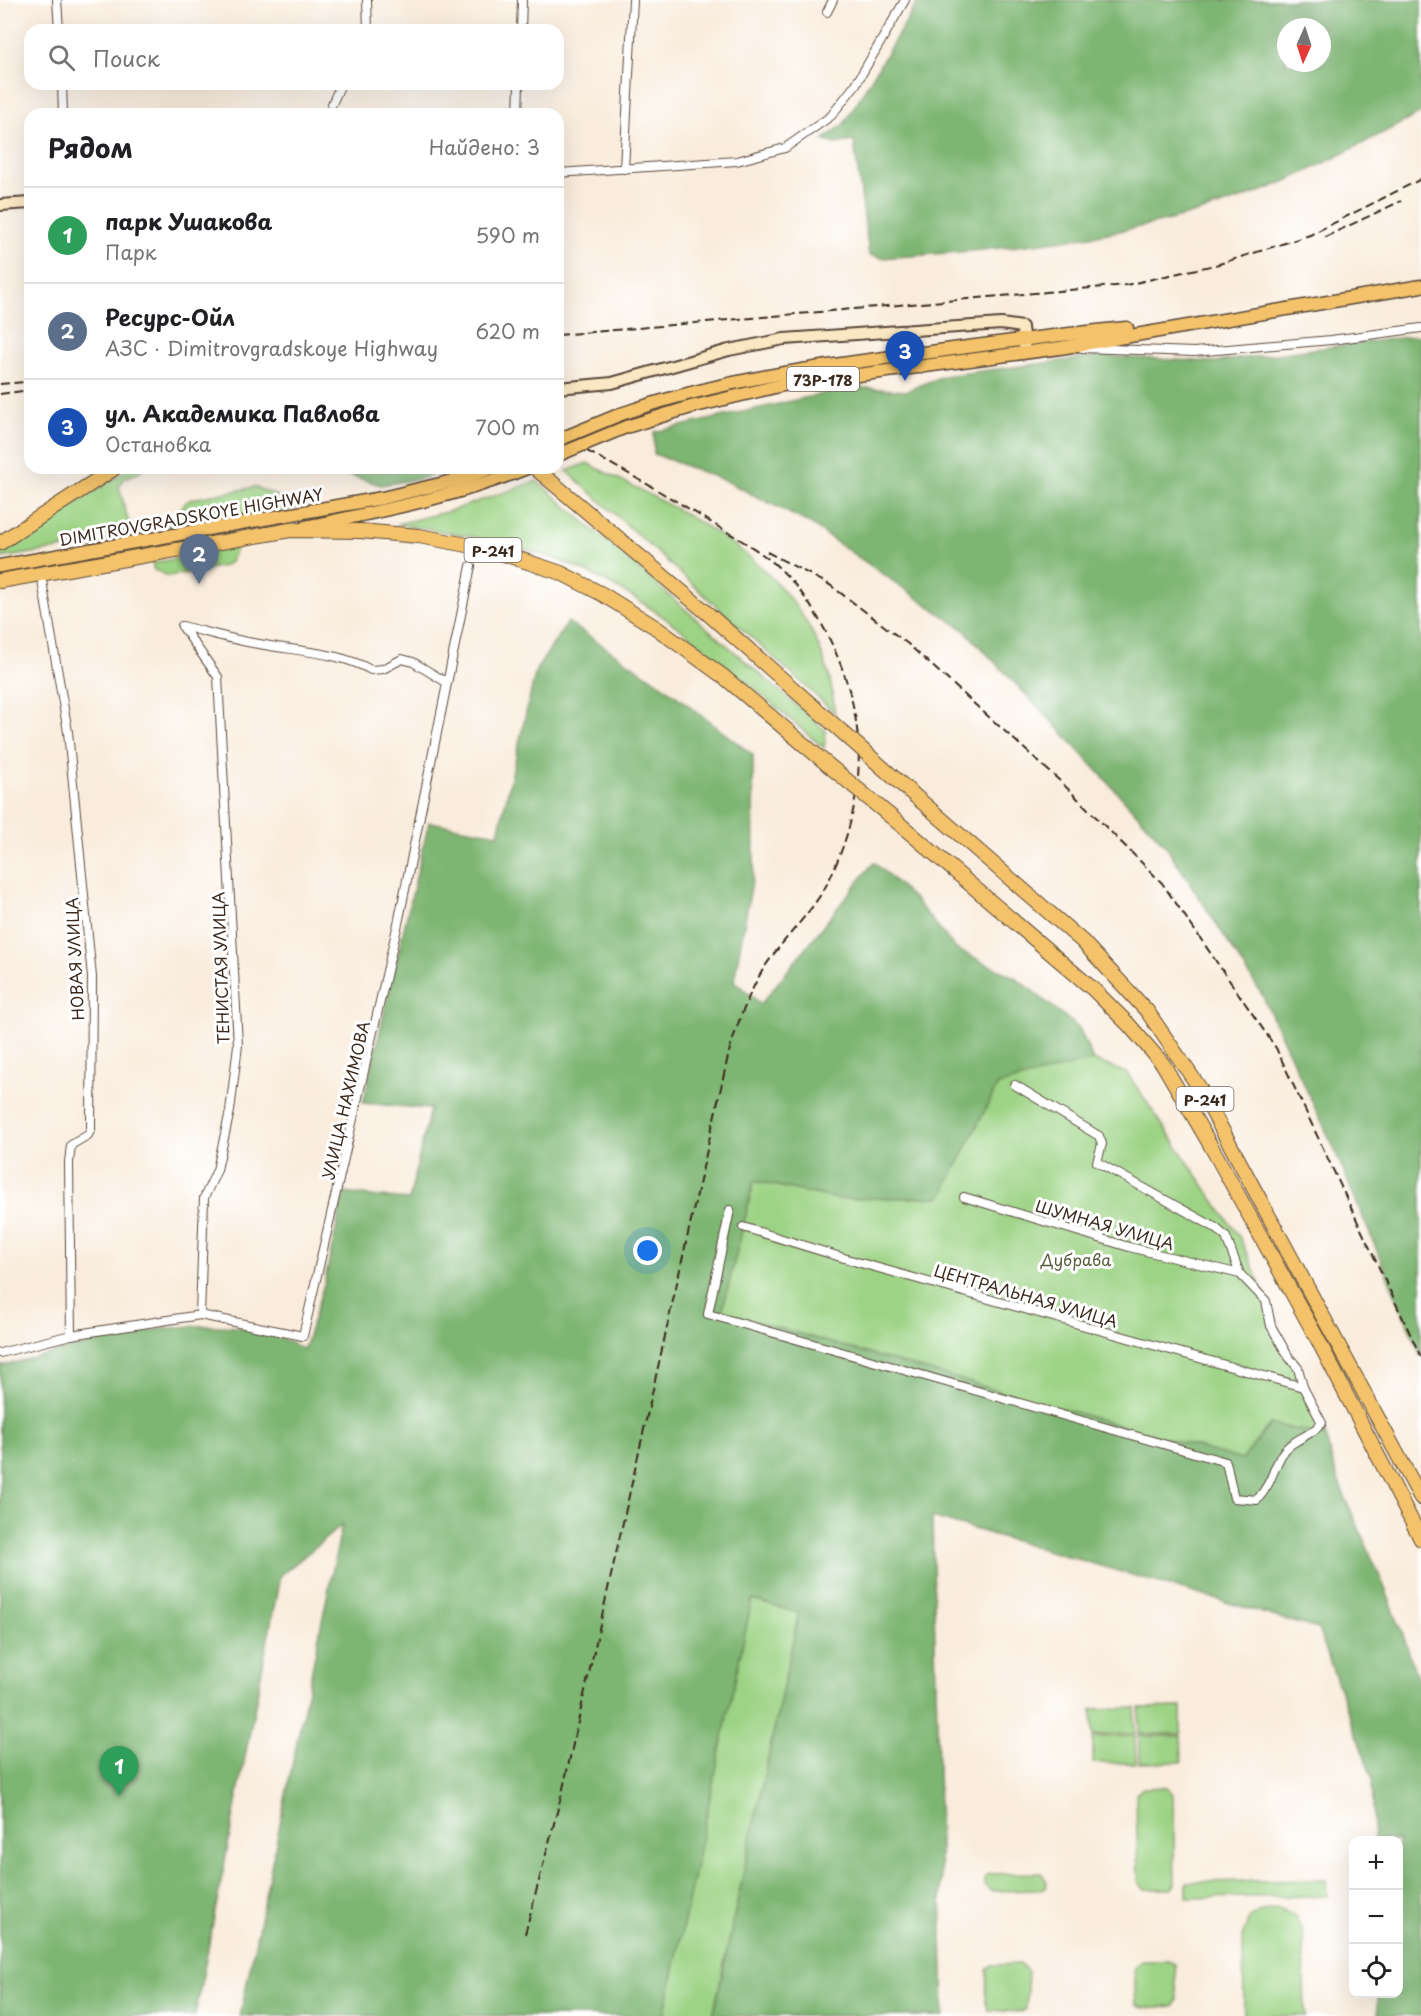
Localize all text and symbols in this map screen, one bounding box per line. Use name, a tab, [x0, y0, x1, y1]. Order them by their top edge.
north arrow	[1277, 18, 1331, 72]
search box	[24, 24, 564, 90]
icon: search	[45, 41, 78, 74]
text: Поиск	[93, 41, 160, 74]
text: Рядом	[48, 128, 133, 167]
text: Найдено: 3	[429, 132, 540, 162]
text: парк Ушакова	[105, 204, 273, 237]
text: 1	[63, 220, 72, 250]
text: 590 m	[476, 220, 540, 250]
text: Парк	[105, 237, 157, 267]
text: Ресурс-Ойл	[105, 300, 235, 333]
text: 2	[60, 316, 75, 346]
text: 620 m	[476, 316, 540, 346]
pin: 3	[886, 332, 924, 381]
text: АЗС · Dimitrovgradskoye Highway	[105, 333, 438, 363]
road number: 73Р-178	[787, 367, 859, 391]
text: ул. Академика Павлова	[105, 396, 380, 429]
text: 3	[61, 412, 74, 442]
text: 700 m	[475, 412, 540, 442]
text: Остановка	[105, 429, 211, 459]
street label: DIMITROVGRADSKOYE HIGHWAY	[57, 481, 325, 551]
pin: 2	[180, 534, 218, 584]
road number: Р-241	[464, 538, 522, 562]
street label: ТЕНИСТАЯ УЛИЦА	[205, 891, 235, 1045]
street label: НОВАЯ УЛИЦА	[59, 897, 89, 1021]
street label: УЛИЦА НАХИМОВА	[315, 1018, 375, 1182]
road number: Р-241	[1176, 1087, 1234, 1111]
street label: ШУМНАЯ УЛИЦА	[1033, 1193, 1177, 1255]
your location	[633, 1236, 662, 1265]
park label: Дубрава	[1040, 1247, 1111, 1271]
street label: ЦЕНТРАЛЬНАЯ УЛИЦА	[931, 1257, 1121, 1333]
pin: 1	[100, 1746, 138, 1796]
map controls	[1349, 1836, 1403, 1998]
button: +	[1349, 1836, 1403, 1890]
button: −	[1349, 1890, 1403, 1944]
button: locate	[1349, 1944, 1403, 1998]

